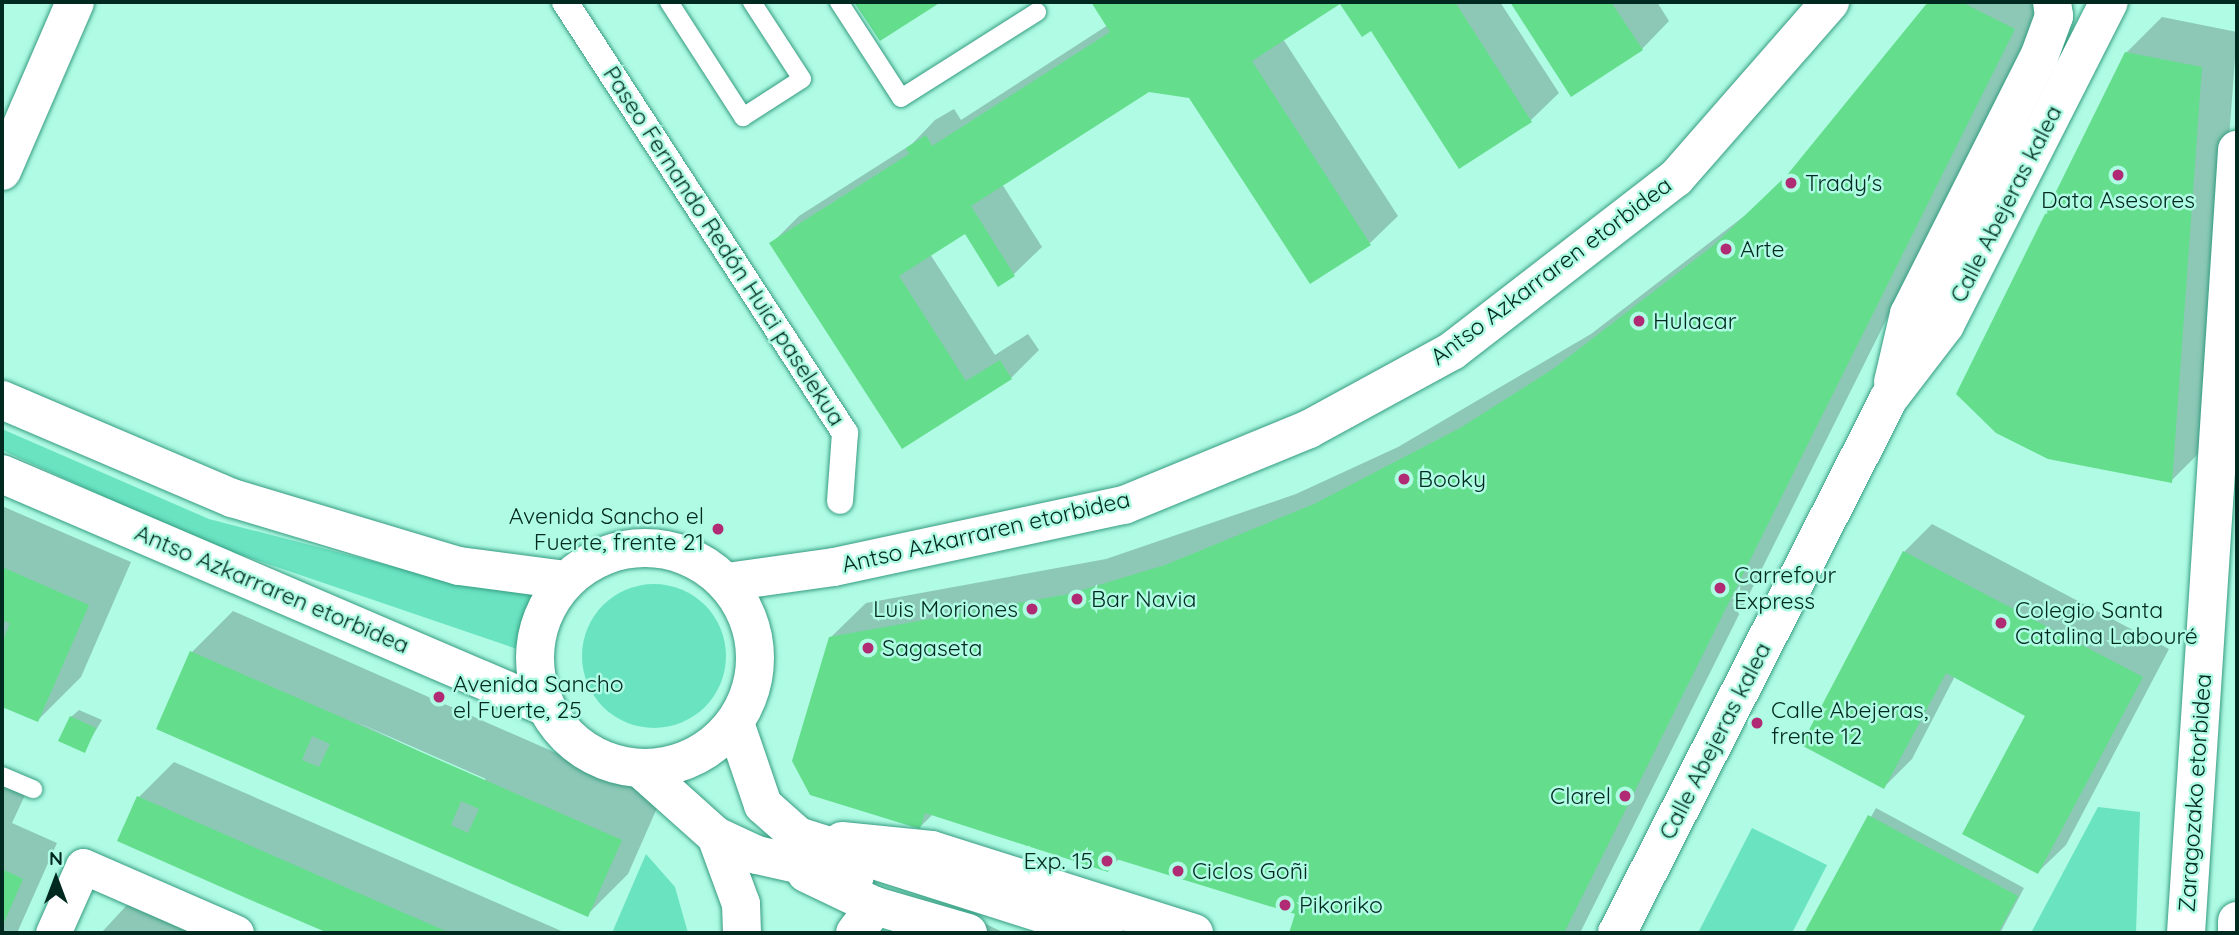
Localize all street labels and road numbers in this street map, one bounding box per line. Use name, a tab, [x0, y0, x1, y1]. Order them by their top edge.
street label: Paseo Fernando Redón Huici paselekua	[597, 61, 851, 431]
street label: Calle Abejeras kalea	[1944, 101, 2068, 307]
street label: Antso Azkarraren etorbidea	[1425, 171, 1677, 371]
street label: Antso Azkarraren etorbidea	[839, 485, 1133, 579]
street label: Antso Azkarraren etorbidea	[131, 519, 413, 659]
street label: Calle Abejeras kalea	[1653, 638, 1777, 844]
street label: Zaragozako etorbidea	[2173, 673, 2217, 913]

